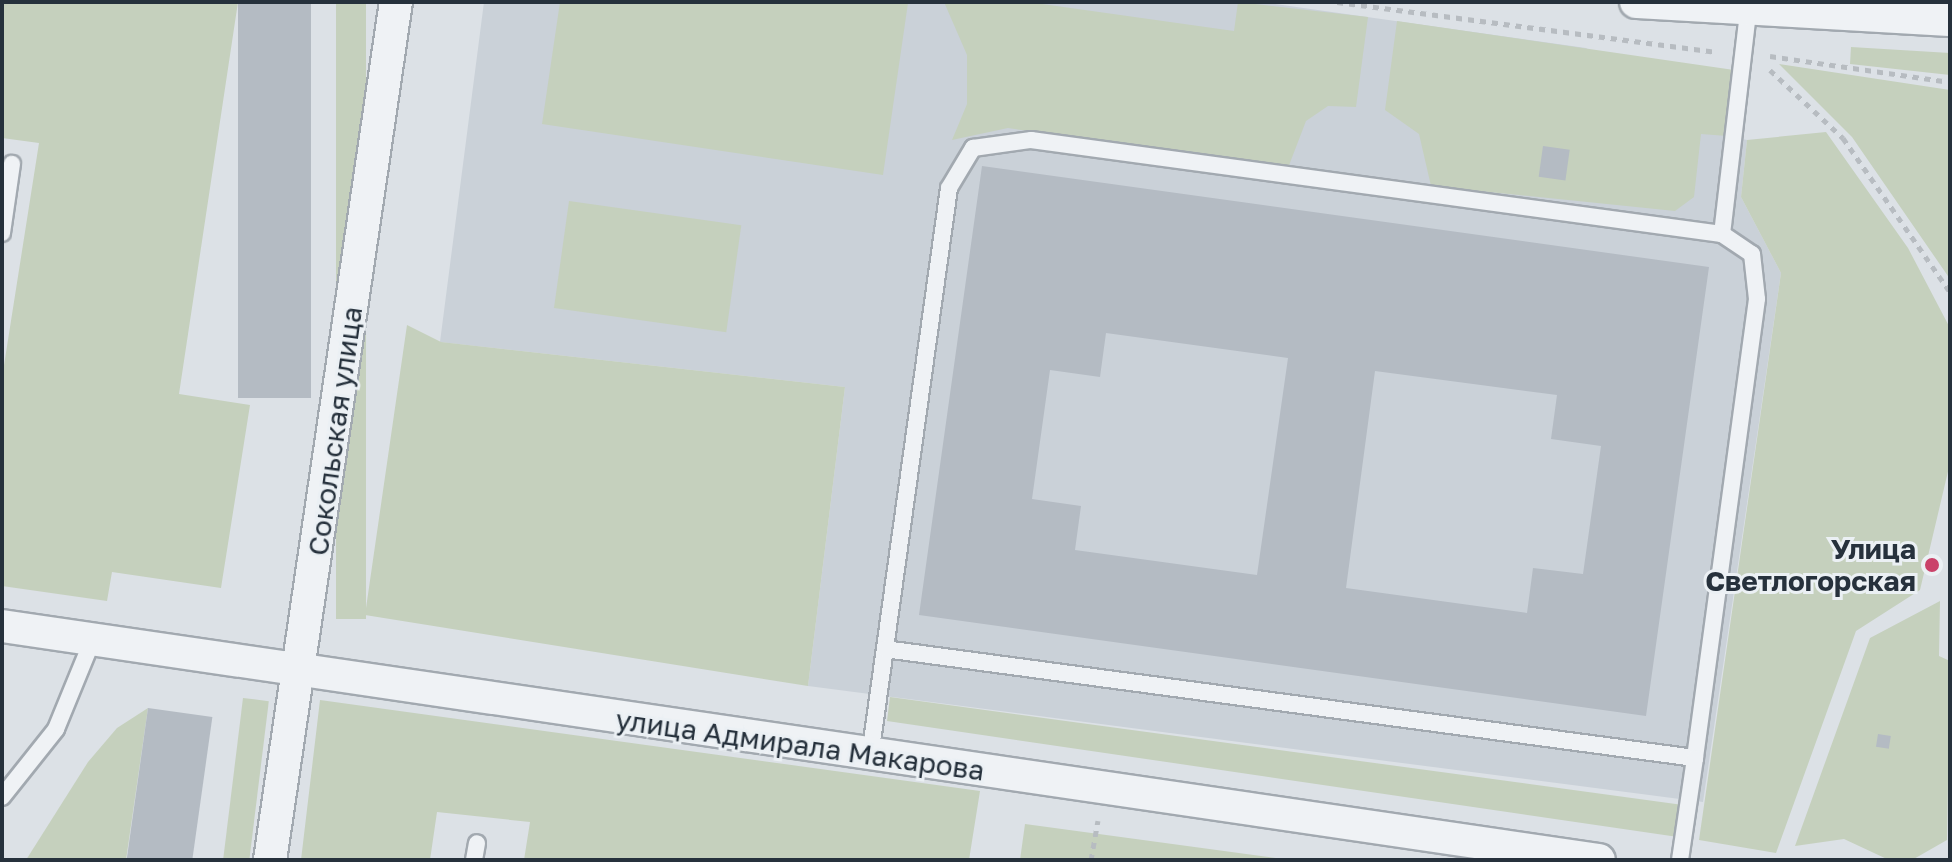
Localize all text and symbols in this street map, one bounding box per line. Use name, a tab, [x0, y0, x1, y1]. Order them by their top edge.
street label: Сокольская улица	[301, 304, 369, 558]
place label: Улица Светлогорская	[1705, 532, 1916, 598]
marker: Улица Светлогорская	[1923, 556, 1941, 574]
street label: улица Адмирала Макарова	[613, 702, 987, 788]

